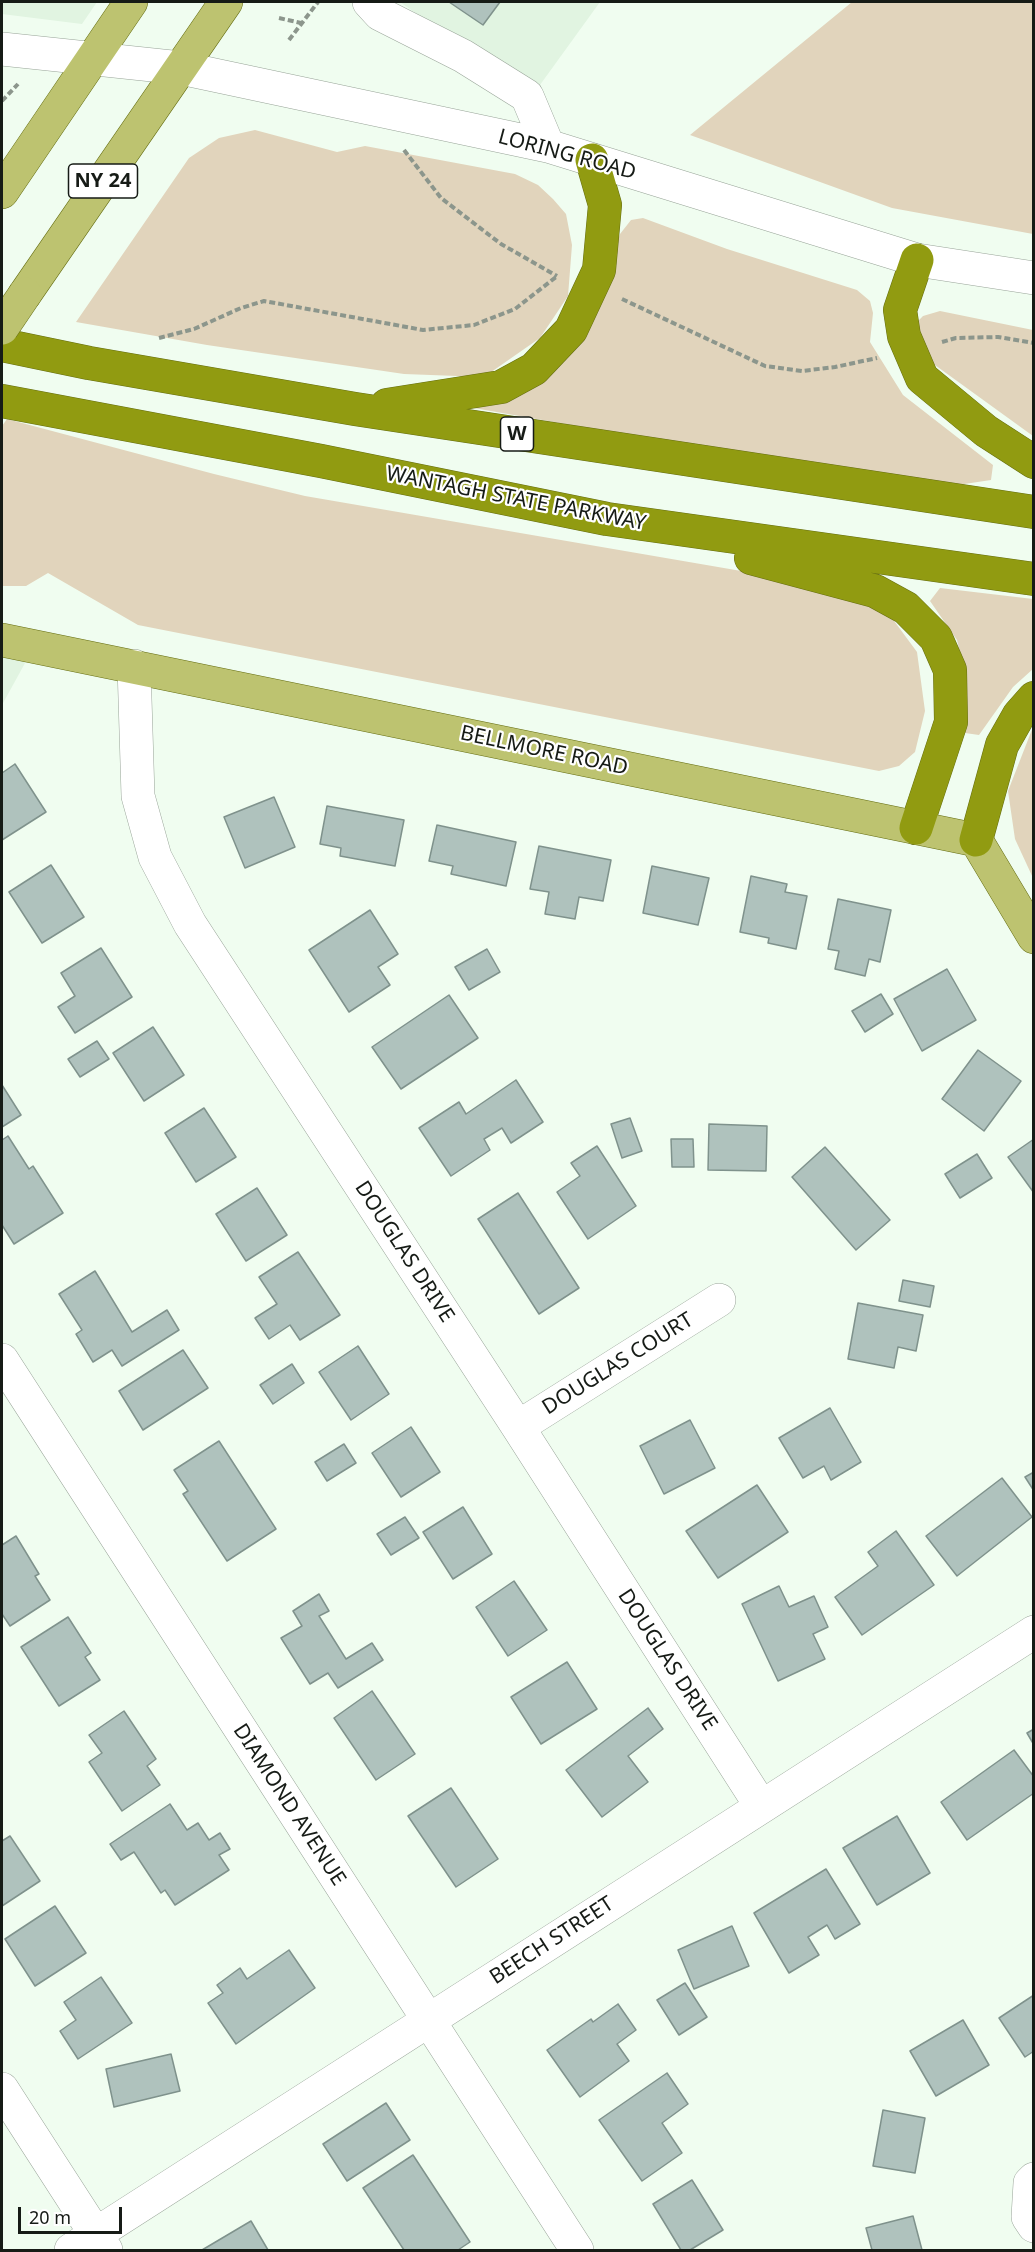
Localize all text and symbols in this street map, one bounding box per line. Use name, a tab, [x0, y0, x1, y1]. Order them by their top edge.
street label: LORING ROAD	[495, 124, 639, 186]
road number: NY 24	[68, 164, 138, 198]
road number: W	[500, 417, 534, 451]
street label: WANTAGH STATE PARKWAY	[384, 461, 648, 537]
street label: BELLMORE ROAD	[458, 721, 630, 781]
street label: DOUGLAS DRIVE	[349, 1177, 459, 1327]
street label: DOUGLAS COURT	[538, 1307, 698, 1421]
street label: DOUGLAS DRIVE	[612, 1585, 722, 1735]
street label: DIAMOND AVENUE	[227, 1719, 351, 1891]
street label: BEECH STREET	[485, 1892, 619, 1990]
scale bar	[21, 2195, 124, 2233]
text: 20 m	[29, 2205, 71, 2229]

